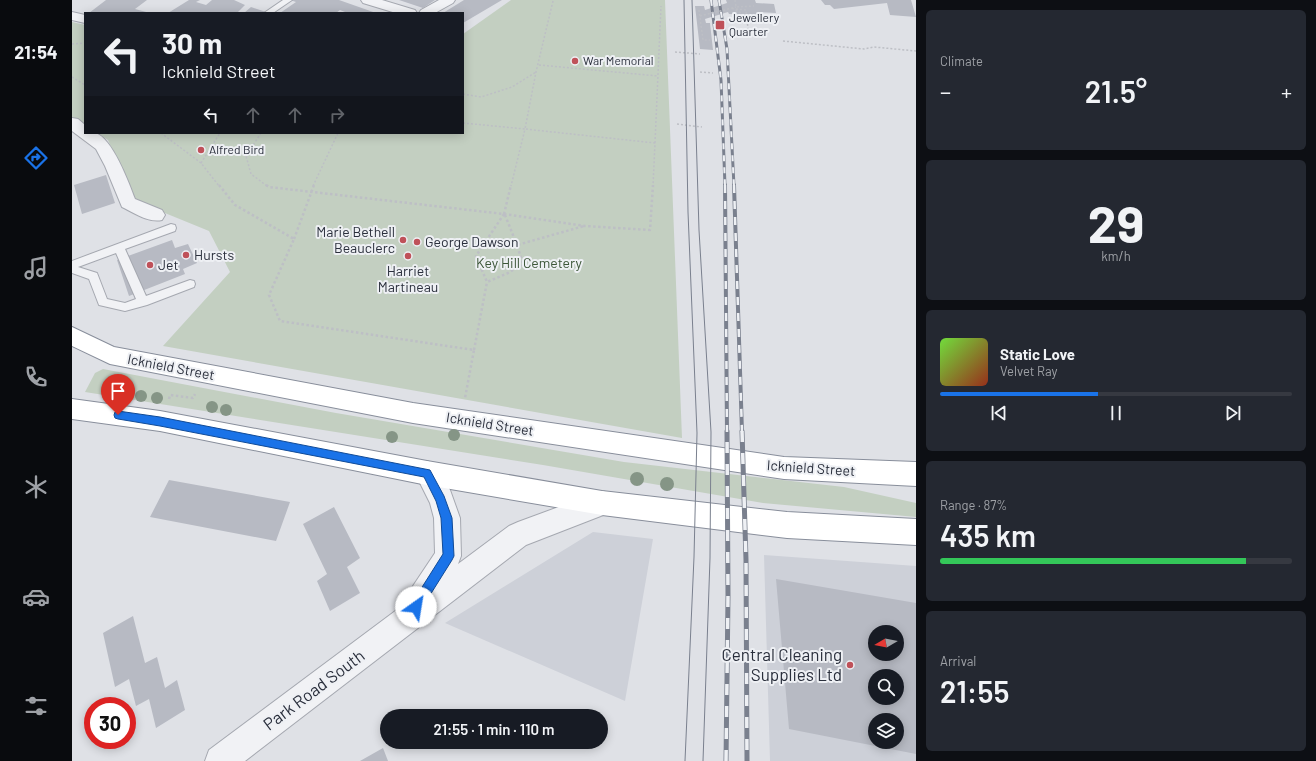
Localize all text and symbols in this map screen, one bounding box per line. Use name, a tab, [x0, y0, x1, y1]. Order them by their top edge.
place label: Jewellery Quarter	[729, 10, 780, 38]
marker: Jewellery Quarter	[714, 19, 726, 31]
text: 30 m	[162, 26, 222, 60]
icon: left	[96, 28, 148, 80]
text: 21:54	[14, 41, 58, 63]
place label: War Memorial	[583, 53, 654, 67]
text: Climate	[940, 53, 983, 69]
marker: War Memorial	[570, 56, 580, 66]
text: Icknield Street	[162, 60, 276, 82]
text: 21.5°	[1085, 73, 1147, 109]
text: −	[940, 78, 951, 104]
text: +	[1281, 78, 1292, 104]
icon: left	[200, 104, 222, 126]
icon: ahead	[242, 104, 264, 126]
icon: ahead	[284, 104, 306, 126]
icon: right	[326, 104, 348, 126]
place label: Alfred Bird	[209, 142, 264, 156]
icon: directions	[22, 144, 50, 172]
marker: Alfred Bird	[196, 145, 206, 155]
text: 29	[1088, 191, 1144, 253]
place label: Marie Bethell Beauclerc	[316, 223, 395, 256]
place label: George Dawson	[425, 233, 519, 250]
marker: Marie Bethell Beauclerc	[398, 235, 408, 245]
marker: George Dawson	[412, 237, 422, 247]
place label: Hursts	[194, 246, 235, 263]
text: km/h	[1101, 248, 1131, 264]
marker: Hursts	[181, 250, 191, 260]
marker: Harriet Martineau	[403, 251, 413, 261]
icon: music	[22, 254, 50, 282]
park label: Key Hill Cemetery	[476, 254, 583, 271]
place label: Jet	[158, 256, 179, 273]
marker: Jet	[145, 260, 155, 270]
place label: Harriet Martineau	[378, 262, 438, 295]
text: Static Love	[1000, 345, 1075, 363]
street label: Icknield Street	[126, 350, 216, 383]
icon: phone	[22, 363, 50, 391]
text: Velvet Ray	[1000, 363, 1058, 379]
pin	[101, 374, 135, 415]
icon: arrive	[107, 380, 129, 402]
icon: previous	[988, 402, 1010, 424]
icon: pause	[1105, 402, 1127, 424]
icon: next	[1222, 402, 1244, 424]
street label: Icknield Street	[445, 408, 535, 439]
street label: Icknield Street	[766, 456, 856, 479]
icon: climate	[22, 473, 50, 501]
text: Range · 87%	[940, 497, 1007, 513]
text: 435 km	[940, 517, 1036, 553]
icon: car	[22, 583, 50, 611]
position arrow	[395, 586, 437, 628]
north arrow	[868, 625, 904, 661]
map controls	[868, 625, 904, 749]
place label: Central Cleaning Supplies Ltd	[721, 644, 842, 684]
street label: Park Road South	[259, 645, 368, 734]
text: Arrival	[940, 653, 976, 669]
marker: Central Cleaning Supplies Ltd	[845, 660, 855, 670]
button: search	[868, 669, 904, 705]
text: 21:55	[940, 673, 1009, 709]
icon: filters	[22, 692, 50, 720]
speed limit sign: 30	[84, 697, 136, 749]
button: layers	[868, 713, 904, 749]
text: 21:55 · 1 min · 110 m	[434, 720, 554, 738]

